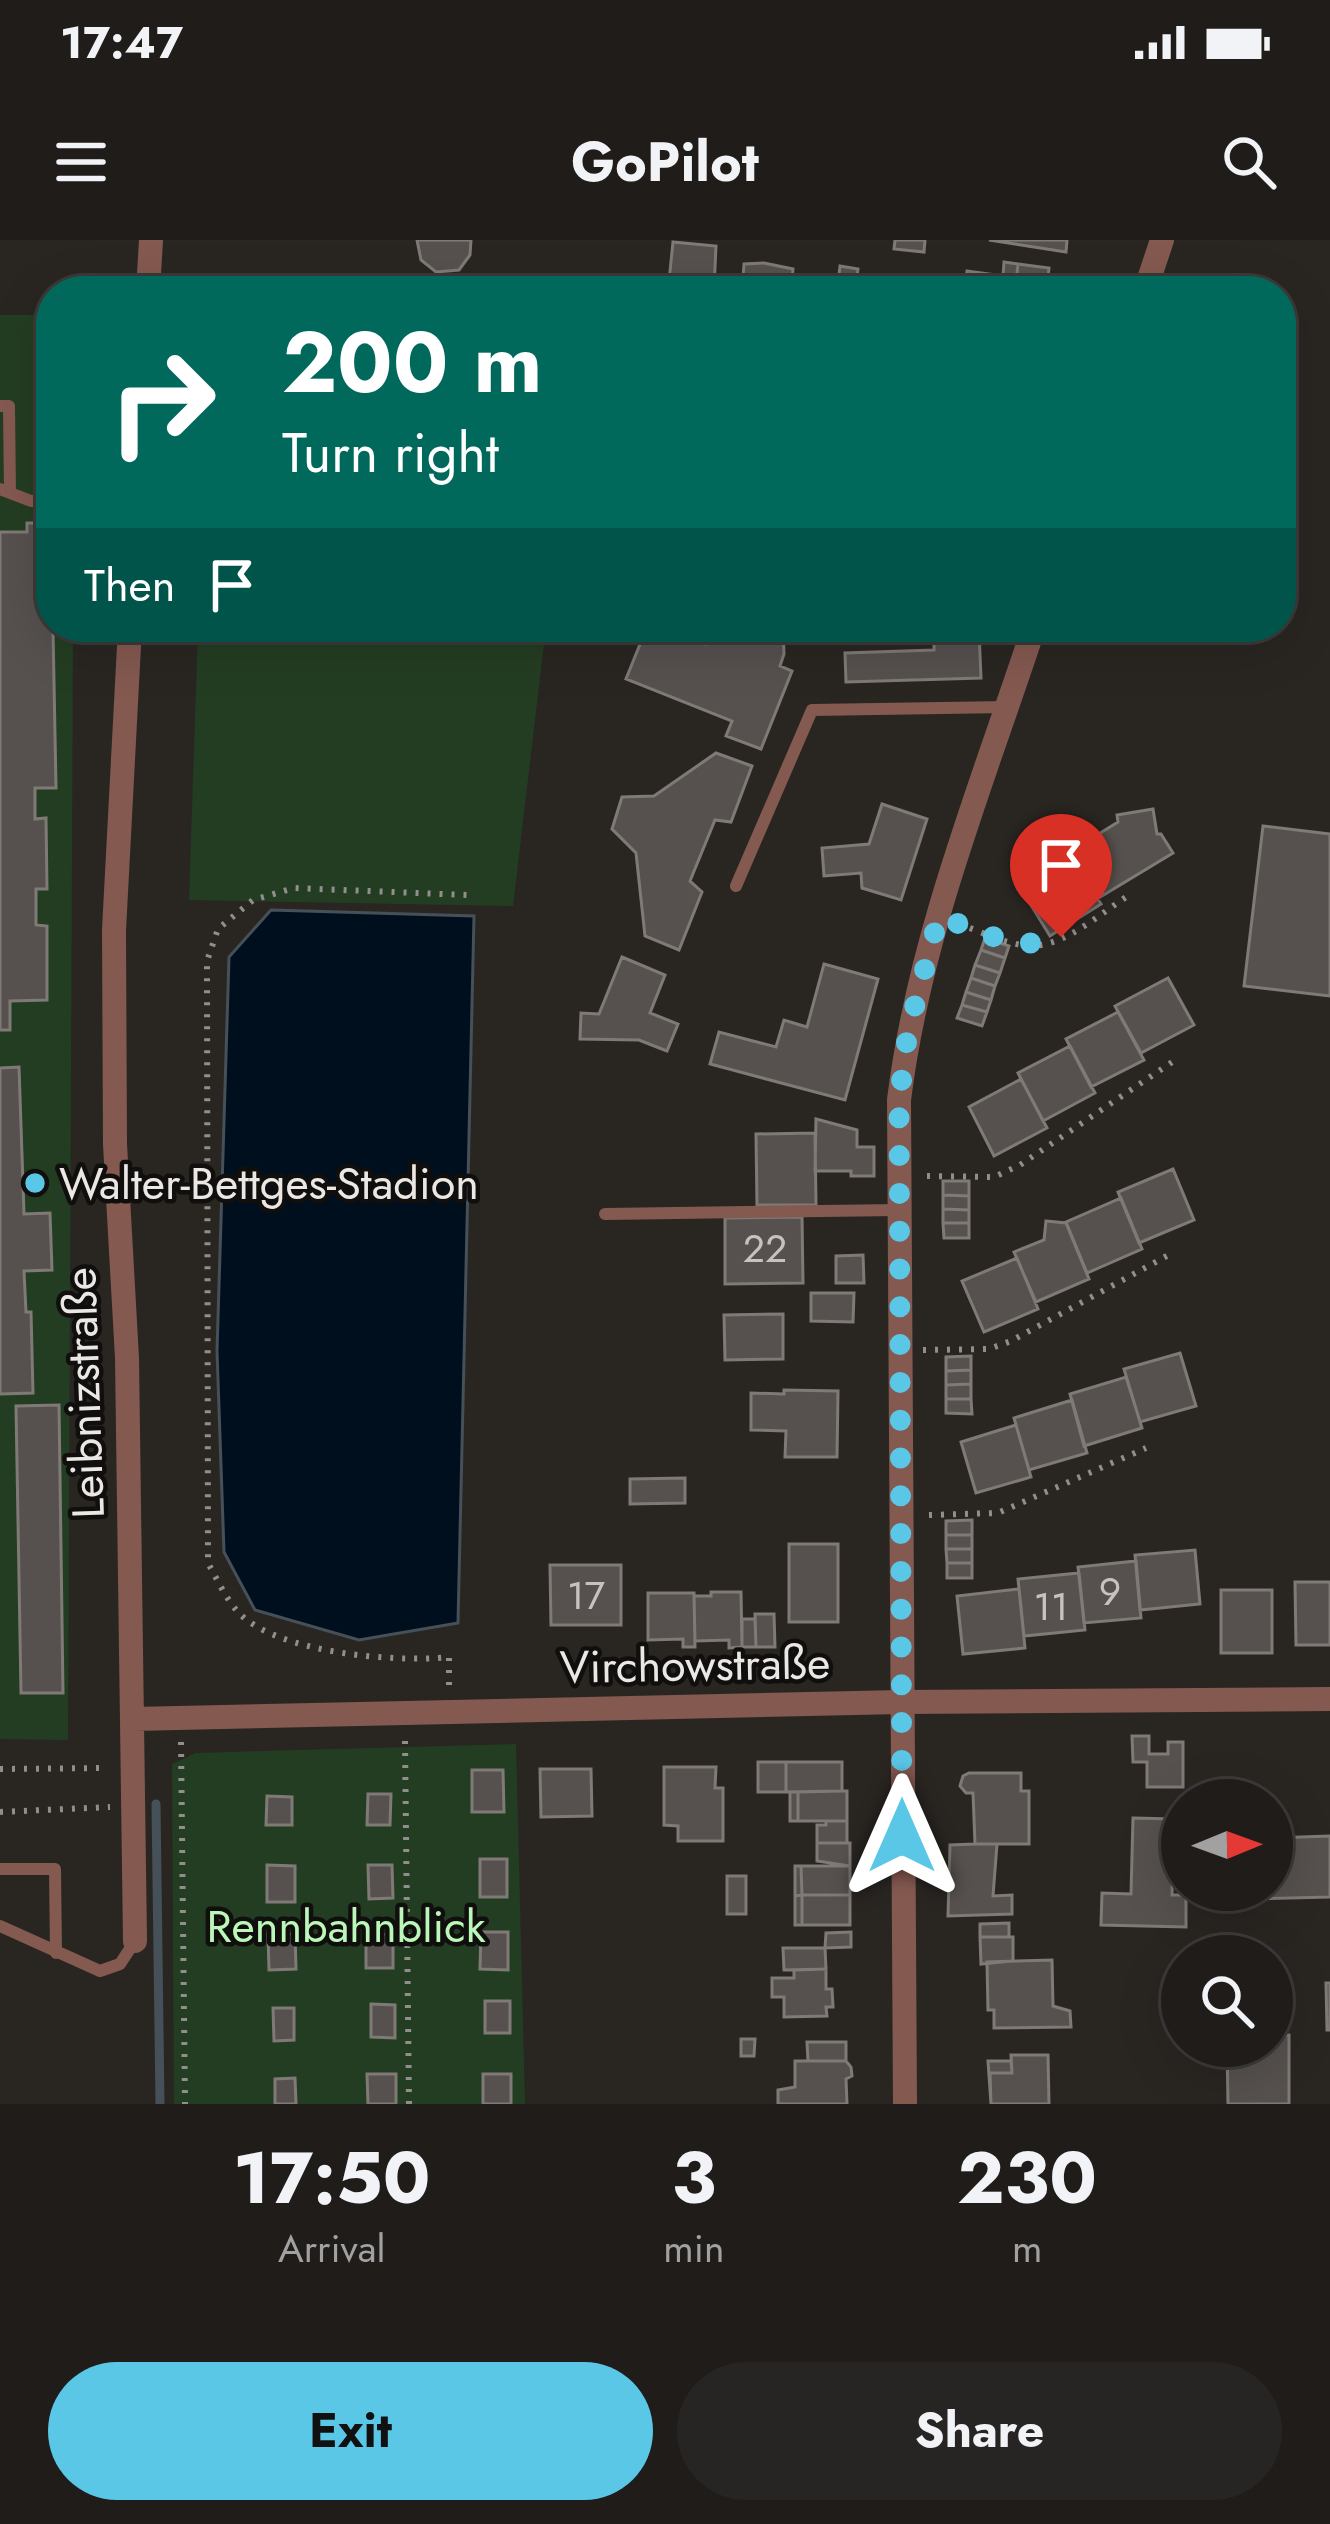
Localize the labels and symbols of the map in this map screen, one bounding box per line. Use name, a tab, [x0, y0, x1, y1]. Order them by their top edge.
pin	[1010, 814, 1112, 937]
place label: Walter-Bettges-Stadion	[59, 1151, 479, 1216]
marker: Walter-Bettges-Stadion	[22, 1170, 48, 1196]
house number: 22	[743, 1220, 787, 1277]
street label: Leibnizstraße	[47, 1266, 121, 1520]
house number: 9	[1099, 1563, 1121, 1620]
house number: 17	[567, 1567, 606, 1624]
house number: 11	[1033, 1578, 1069, 1635]
street label: Virchowstraße	[559, 1630, 831, 1700]
position arrow	[839, 1773, 965, 1899]
north arrow	[1161, 1779, 1293, 1911]
park label: Rennbahnblick	[206, 1894, 486, 1959]

